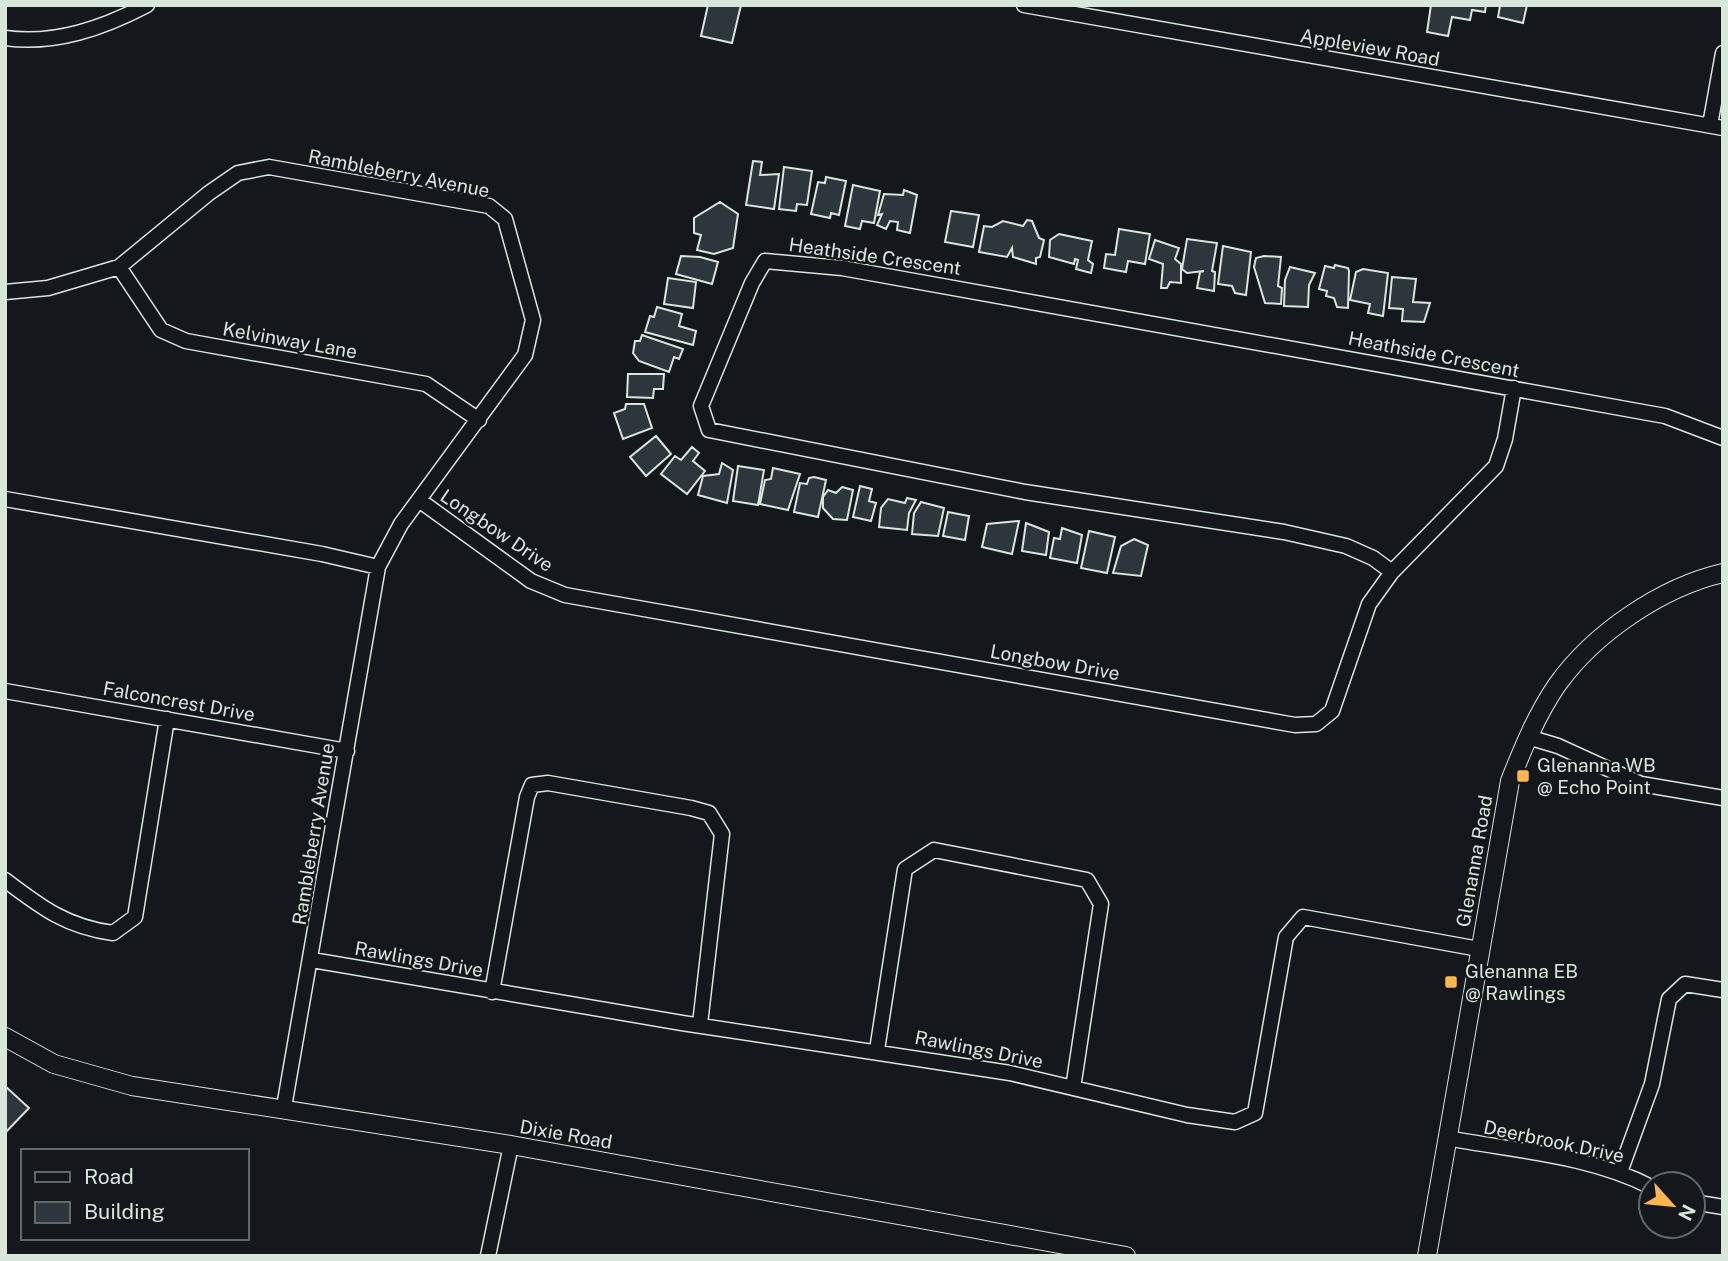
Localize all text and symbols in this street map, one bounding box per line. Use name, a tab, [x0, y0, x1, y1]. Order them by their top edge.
street label: Appleview Road	[1299, 24, 1441, 70]
street label: Rambleberry Avenue	[307, 145, 491, 201]
street label: Heathside Crescent	[787, 233, 963, 279]
street label: Kelvinway Lane	[221, 317, 359, 363]
street label: Heathside Crescent	[1347, 327, 1521, 381]
street label: Longbow Drive	[437, 484, 557, 576]
street label: Longbow Drive	[989, 640, 1121, 684]
street label: Falconcrest Drive	[101, 677, 257, 725]
street label: Rambleberry Avenue	[288, 741, 338, 927]
place label: Glenanna WB @ Echo Point	[1537, 754, 1656, 798]
marker: Glenanna WB @ Echo Point	[1515, 768, 1531, 784]
street label: Glenanna Road	[1452, 793, 1496, 929]
street label: Rawlings Drive	[353, 937, 485, 981]
place label: Glenanna EB @ Rawlings	[1465, 960, 1578, 1004]
marker: Glenanna EB @ Rawlings	[1443, 974, 1459, 990]
street label: Rawlings Drive	[913, 1026, 1045, 1072]
street label: Dixie Road	[518, 1115, 614, 1153]
street label: Deerbrook Drive	[1482, 1115, 1626, 1167]
legend	[21, 1149, 248, 1240]
text: Road	[84, 1164, 134, 1189]
north arrow	[1637, 1170, 1707, 1240]
text: Building	[84, 1199, 165, 1224]
text: N	[1674, 1201, 1700, 1224]

